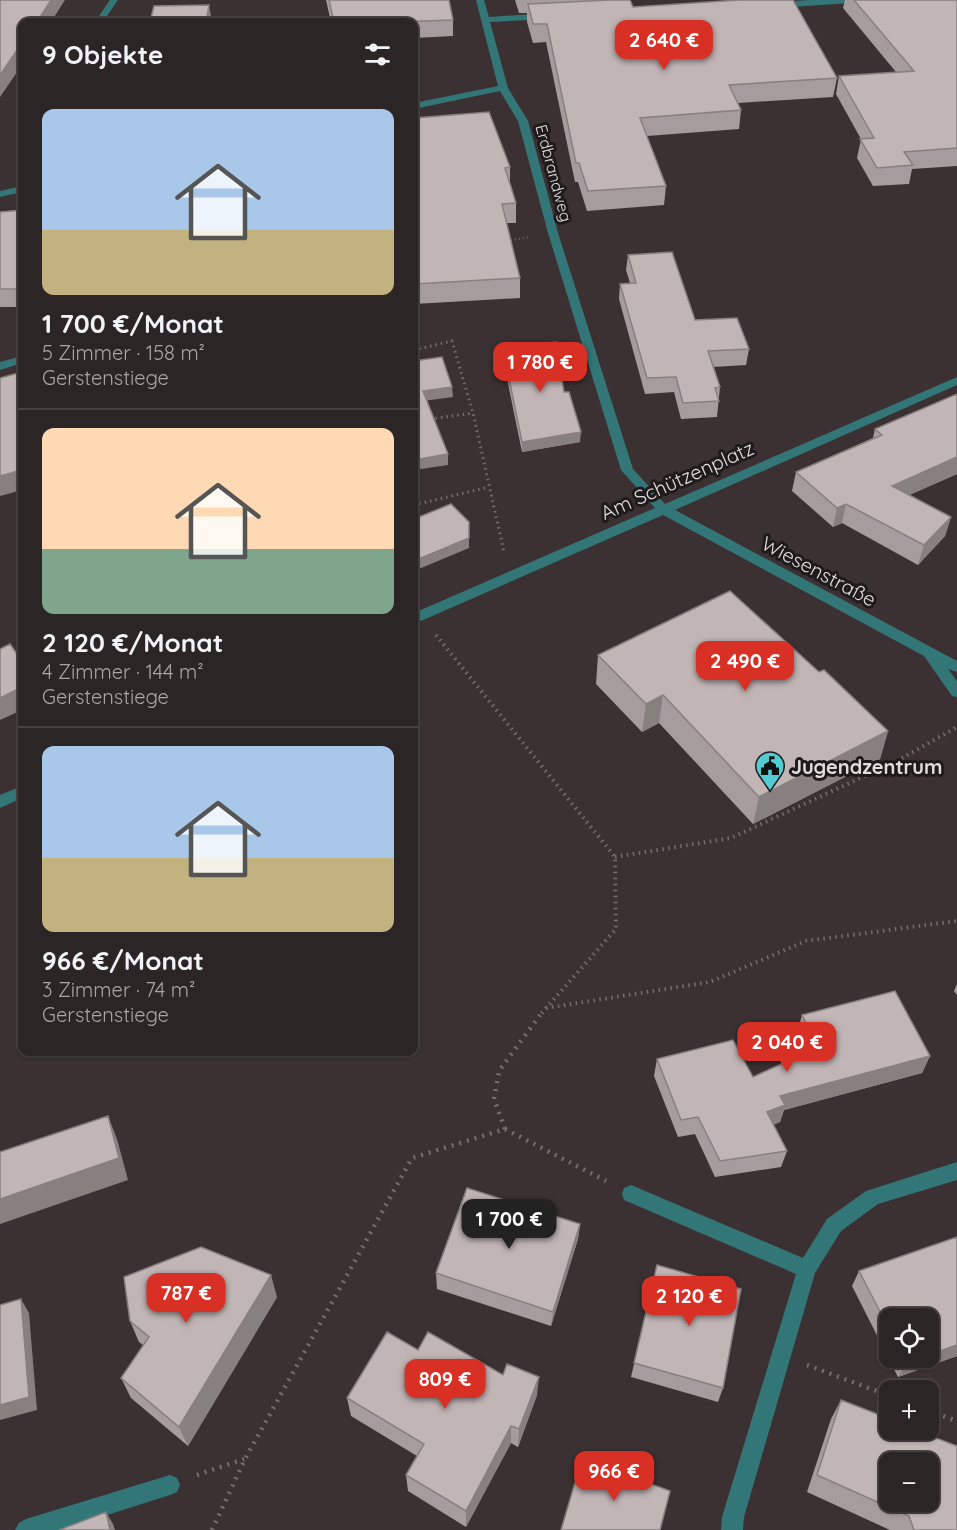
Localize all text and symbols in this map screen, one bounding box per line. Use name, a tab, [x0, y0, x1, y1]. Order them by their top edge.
pin: 2 640 €	[609, 20, 719, 71]
text: 2 640 €	[629, 27, 699, 52]
text: 9 Objekte	[42, 38, 163, 71]
icon: filters	[361, 38, 394, 71]
street label: Erdbrandweg	[531, 122, 577, 224]
icon: home	[164, 148, 272, 256]
text: 1 700 €/Monat	[42, 307, 224, 340]
text: 5 Zimmer · 158 m²	[42, 340, 205, 365]
pin: 1 780 €	[485, 342, 595, 393]
text: 1 780 €	[507, 349, 573, 374]
text: Gerstenstiege	[42, 365, 169, 390]
street label: Am Schützenplatz	[596, 435, 758, 525]
icon: home	[164, 467, 272, 575]
street label: Wiesenstraße	[757, 530, 881, 612]
text: 2 120 €/Monat	[42, 626, 223, 659]
pin: 2 490 €	[690, 641, 800, 692]
text: 2 490 €	[710, 648, 780, 673]
text: 4 Zimmer · 144 m²	[42, 659, 204, 684]
text: Gerstenstiege	[42, 684, 169, 709]
public building icon: Jugendzentrum	[754, 750, 786, 792]
place label: Jugendzentrum	[791, 754, 942, 779]
icon: home	[164, 785, 272, 893]
text: 966 €/Monat	[42, 944, 204, 977]
text: 3 Zimmer · 74 m²	[42, 977, 195, 1002]
text: Gerstenstiege	[42, 1002, 169, 1027]
pin: 2 040 €	[732, 1022, 842, 1073]
text: 2 040 €	[751, 1029, 823, 1054]
pin: 1 700 €	[454, 1199, 564, 1250]
text: 1 700 €	[475, 1206, 543, 1231]
pin: 787 €	[144, 1273, 228, 1324]
pin: 2 120 €	[634, 1276, 744, 1327]
text: 787 €	[160, 1280, 212, 1305]
text: 2 120 €	[656, 1283, 722, 1308]
map controls	[879, 1308, 939, 1512]
button: locate	[879, 1308, 939, 1368]
pin: 809 €	[403, 1359, 487, 1410]
text: 809 €	[419, 1366, 471, 1391]
button: +	[879, 1380, 939, 1440]
pin: 966 €	[572, 1451, 656, 1502]
button: −	[879, 1452, 939, 1512]
text: 966 €	[588, 1458, 640, 1483]

